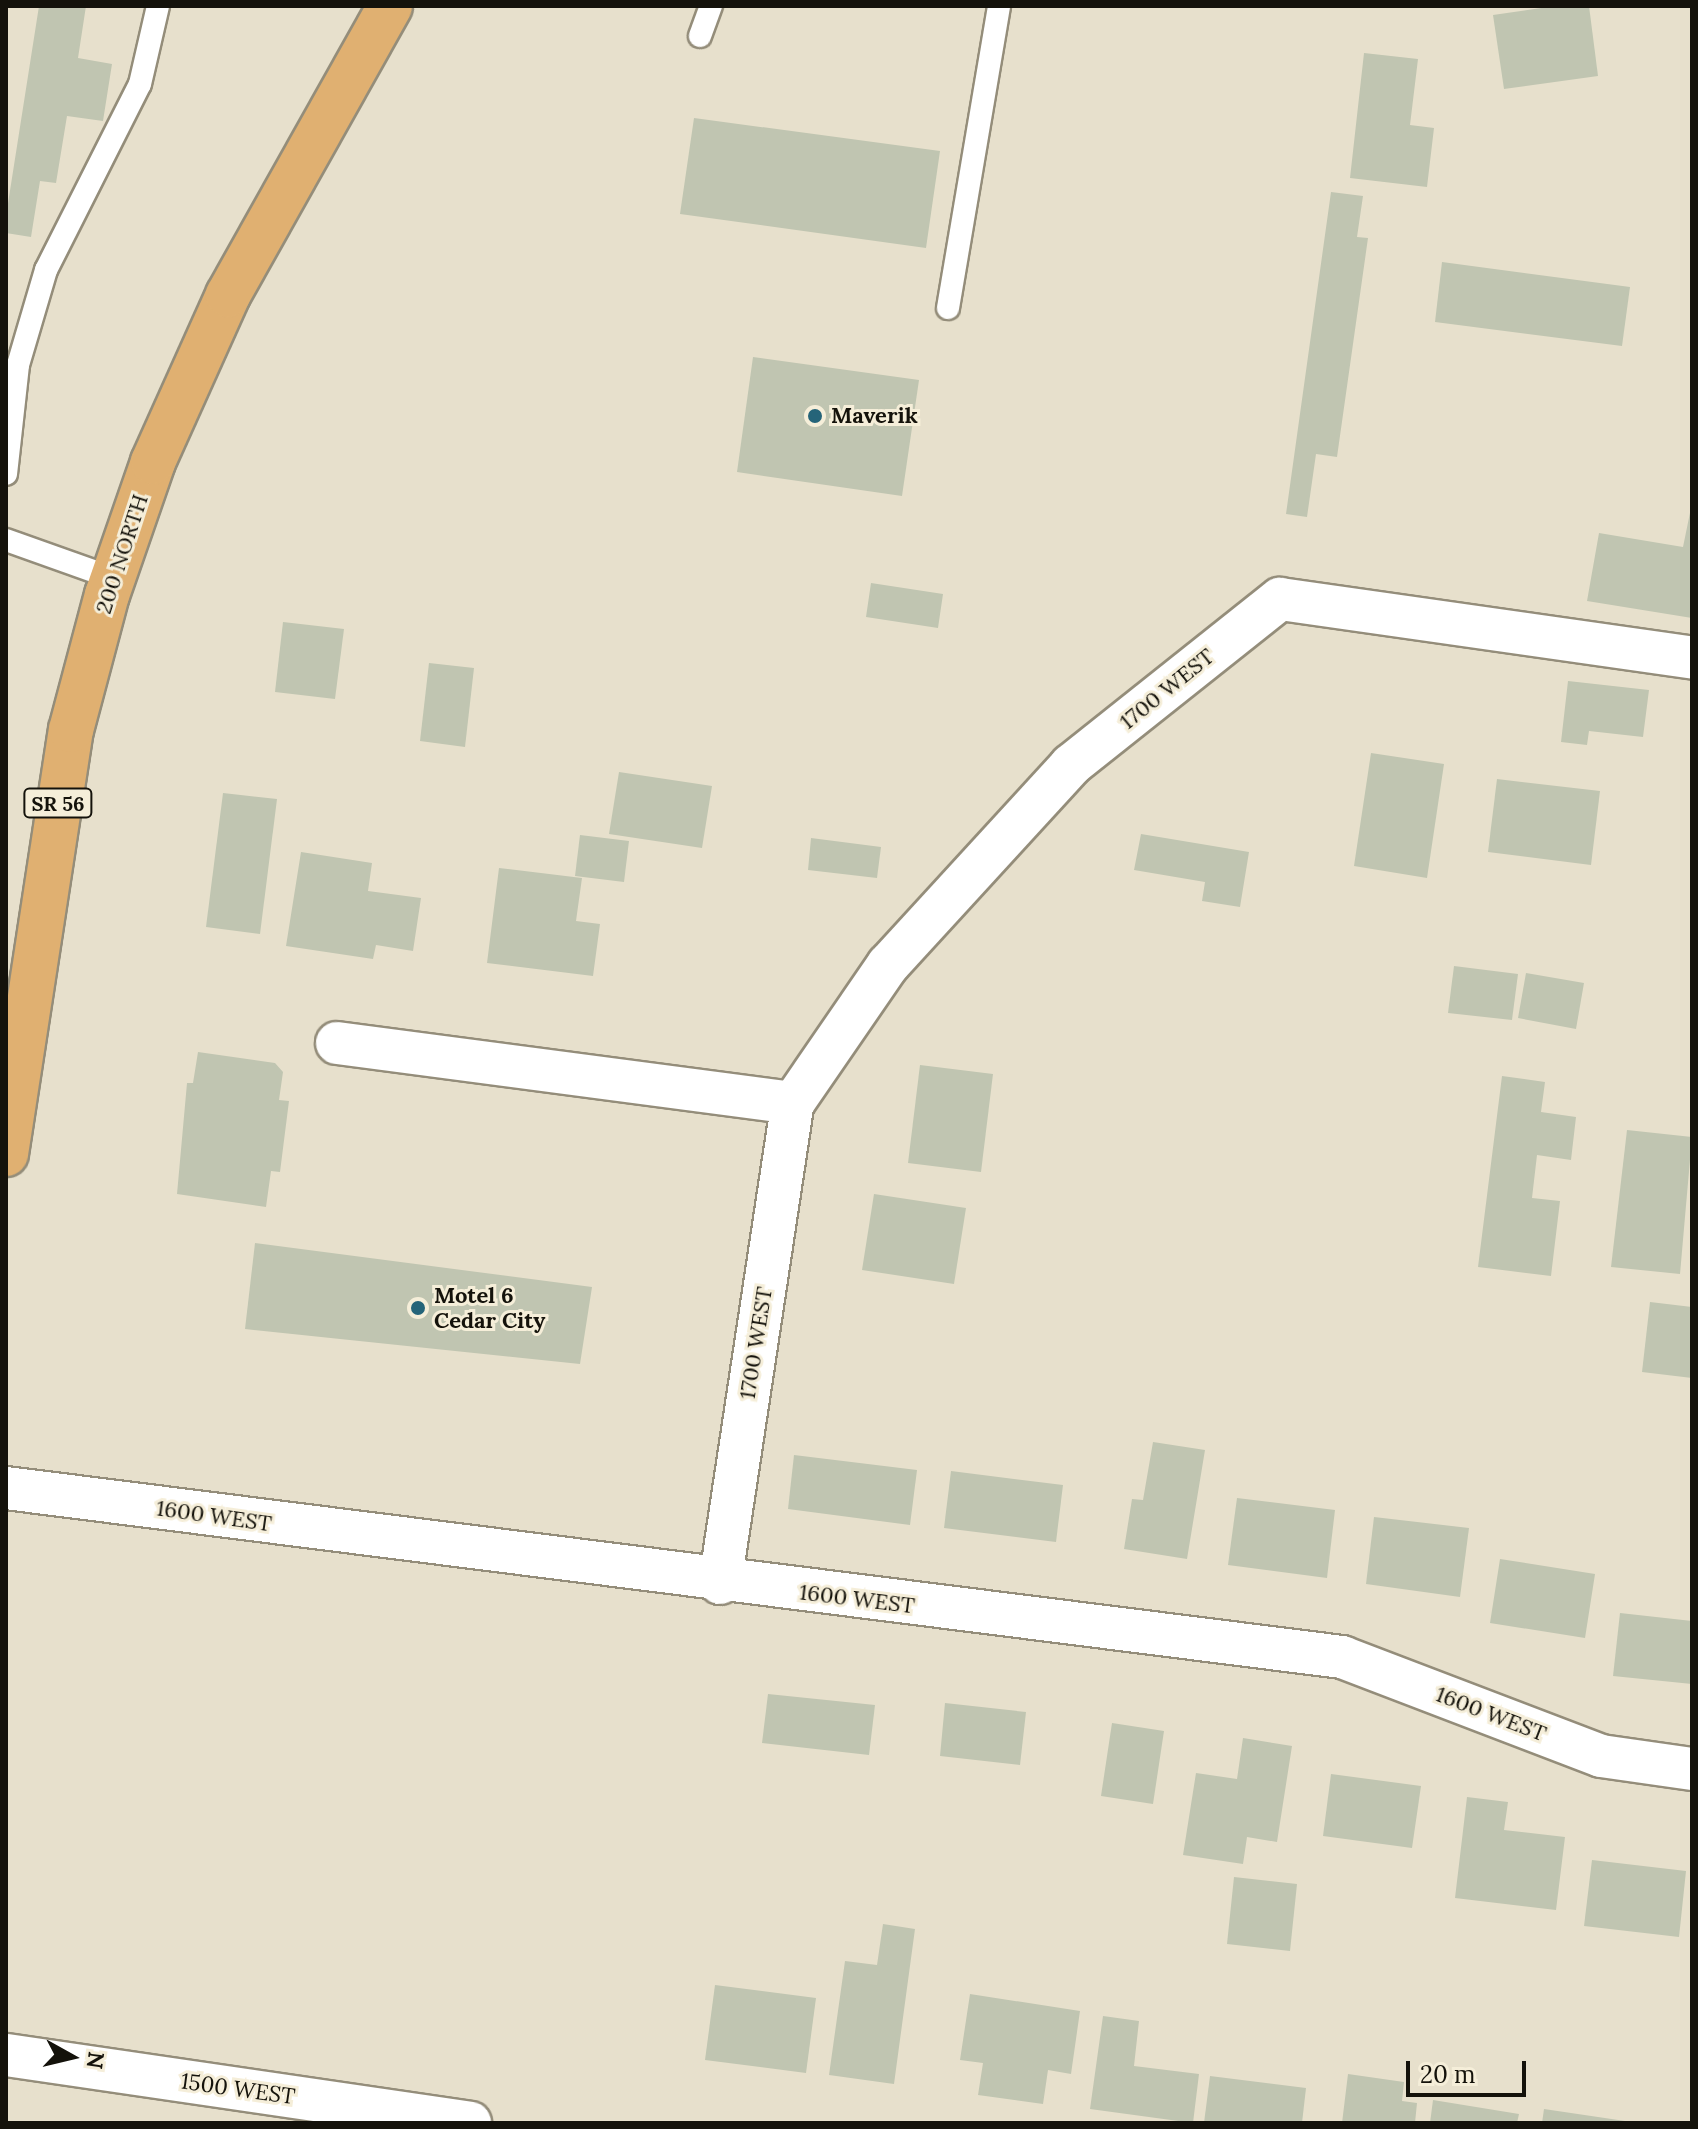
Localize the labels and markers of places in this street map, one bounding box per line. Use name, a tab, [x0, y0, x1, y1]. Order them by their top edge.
place label: Maverik	[831, 403, 918, 429]
marker: Maverik	[806, 407, 824, 425]
place label: Motel 6 Cedar City	[434, 1282, 545, 1334]
marker: Motel 6 Cedar City	[409, 1299, 427, 1317]

